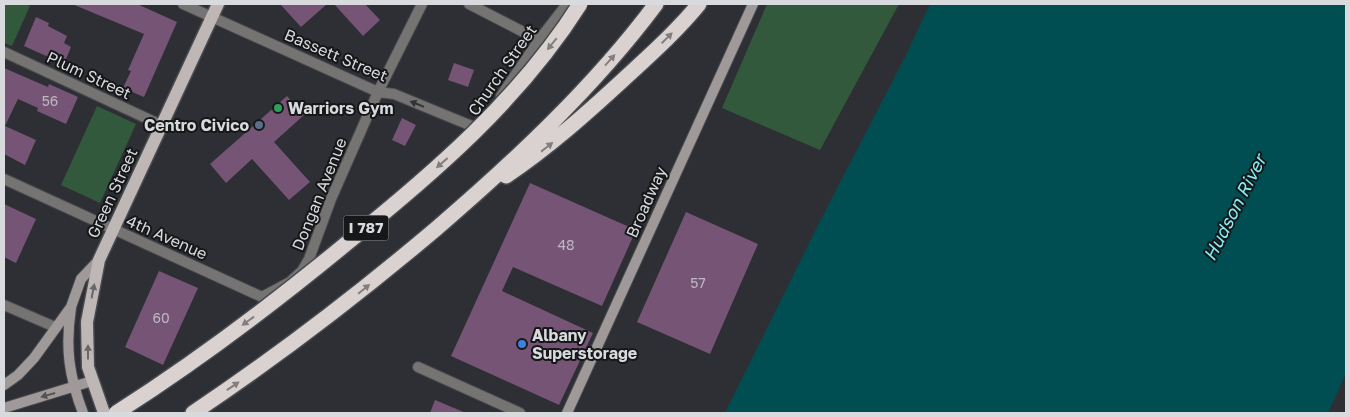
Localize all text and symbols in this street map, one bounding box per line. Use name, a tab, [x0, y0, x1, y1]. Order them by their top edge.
street label: Church Street	[463, 21, 541, 119]
street label: Bassett Street	[281, 24, 391, 86]
one-way arrow	[661, 32, 673, 44]
one-way arrow	[547, 37, 558, 50]
street label: Plum Street	[44, 47, 134, 103]
one-way arrow	[604, 54, 616, 66]
house number: 56	[42, 92, 58, 109]
place label: Warriors Gym	[288, 98, 394, 118]
one-way arrow	[410, 99, 425, 107]
marker: Warriors Gym	[272, 102, 284, 114]
place label: Centro Civico	[144, 115, 249, 135]
marker: Centro Civico	[253, 119, 265, 131]
street label: Dongan Avenue	[287, 135, 351, 253]
one-way arrow	[540, 142, 554, 152]
street label: Green Street	[82, 145, 142, 241]
water label: Hudson River	[1198, 148, 1272, 264]
one-way arrow	[437, 157, 449, 169]
street label: Broadway	[621, 163, 671, 241]
street label: 4th Avenue	[123, 210, 211, 264]
road number: I 787	[344, 216, 388, 240]
house number: 48	[557, 236, 575, 253]
house number: 57	[690, 274, 706, 291]
one-way arrow	[90, 282, 98, 298]
one-way arrow	[357, 283, 370, 294]
house number: 60	[152, 309, 170, 326]
one-way arrow	[242, 316, 255, 326]
place label: Albany Superstorage	[532, 325, 637, 363]
marker: Albany Superstorage	[516, 338, 528, 350]
one-way arrow	[84, 344, 92, 360]
one-way arrow	[227, 381, 240, 391]
one-way arrow	[41, 391, 56, 399]

